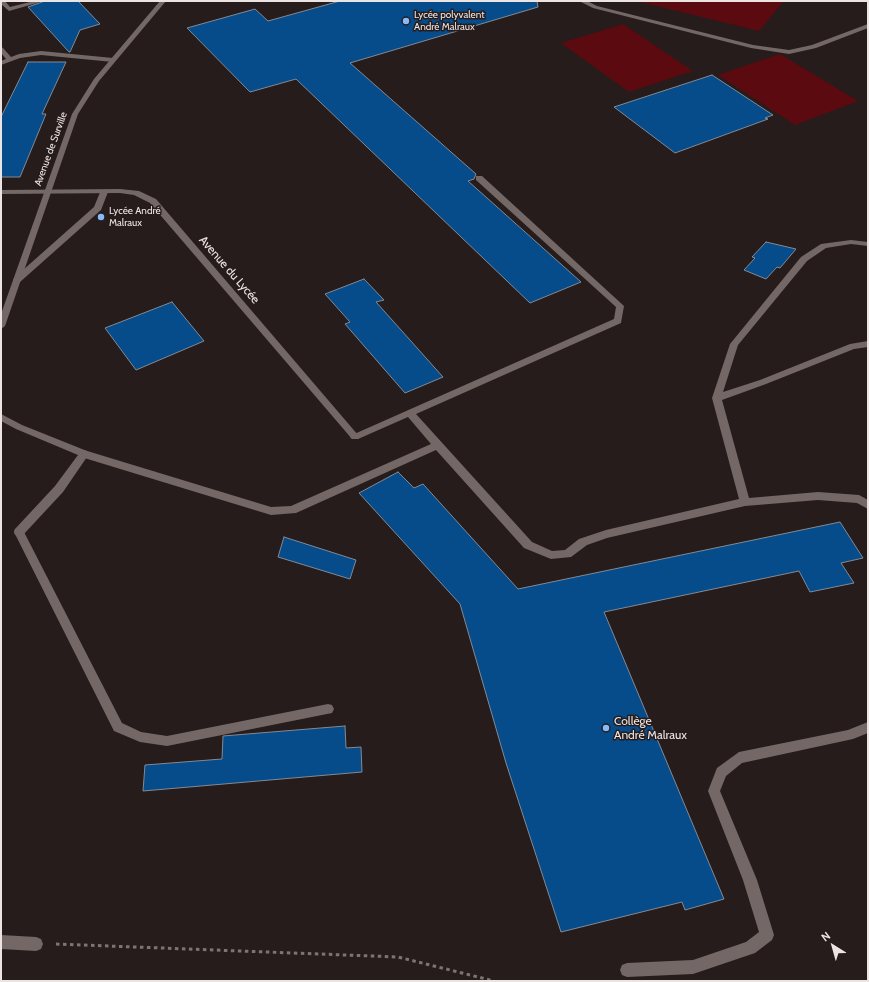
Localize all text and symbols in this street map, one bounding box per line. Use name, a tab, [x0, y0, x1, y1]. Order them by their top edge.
place label: Lycée polyvalent André Malraux	[414, 9, 485, 32]
marker: Lycée polyvalent André Malraux	[401, 16, 411, 26]
street label: Avenue de Surville	[32, 110, 70, 188]
place label: Lycée André Malraux	[109, 205, 161, 228]
marker: Lycée André Malraux	[96, 212, 106, 222]
street label: Avenue du Lycée	[196, 233, 262, 307]
place label: Collège André Malraux	[614, 714, 687, 742]
marker: Collège André Malraux	[601, 723, 611, 733]
north arrow	[813, 926, 853, 966]
text: N	[818, 928, 833, 944]

